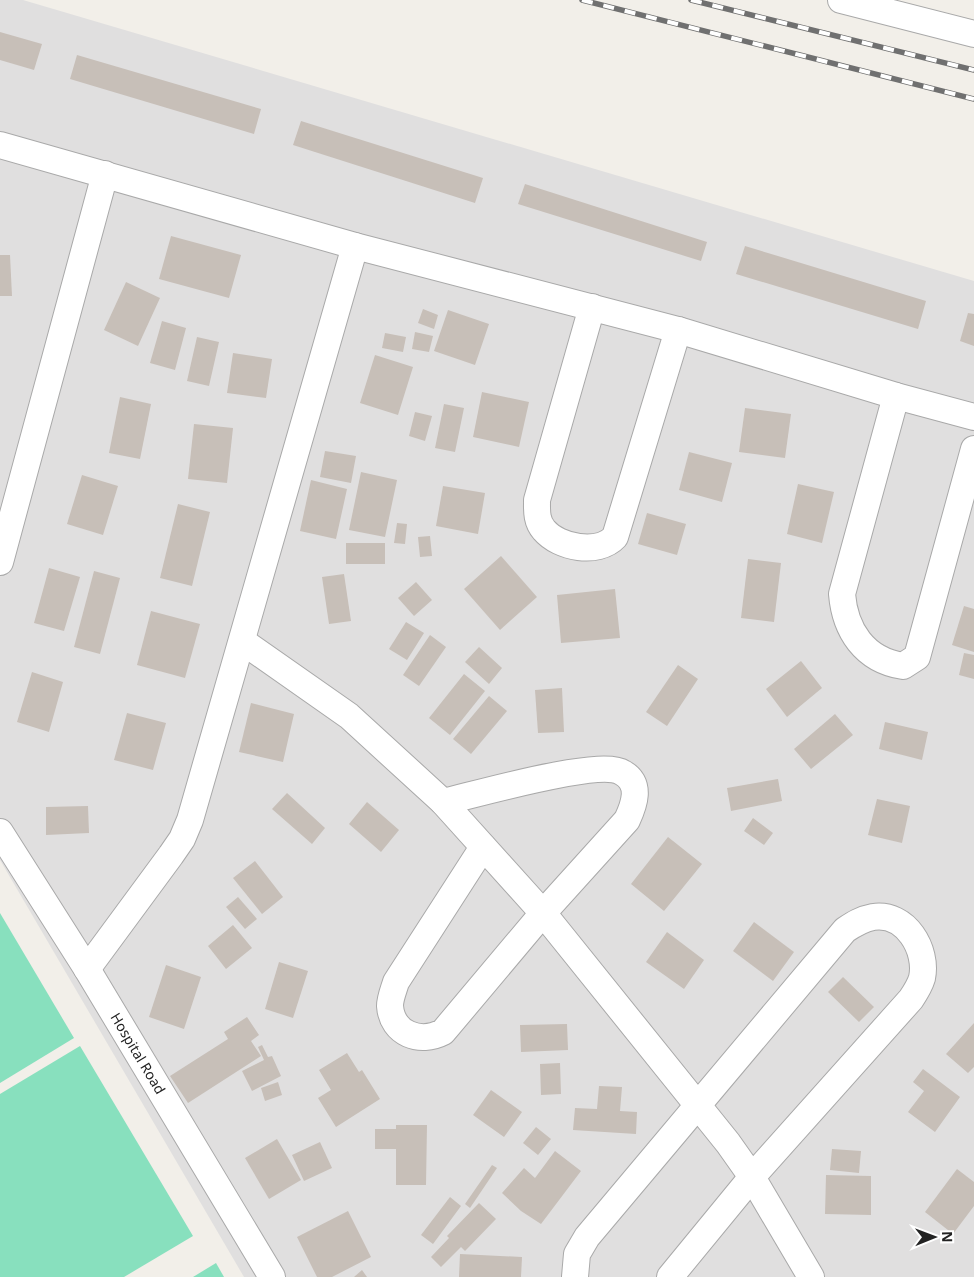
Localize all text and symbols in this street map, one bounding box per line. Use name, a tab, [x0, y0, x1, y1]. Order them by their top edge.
street label: Hospital Road	[107, 1009, 170, 1098]
north arrow	[909, 1212, 959, 1262]
text: N	[938, 1231, 957, 1243]

